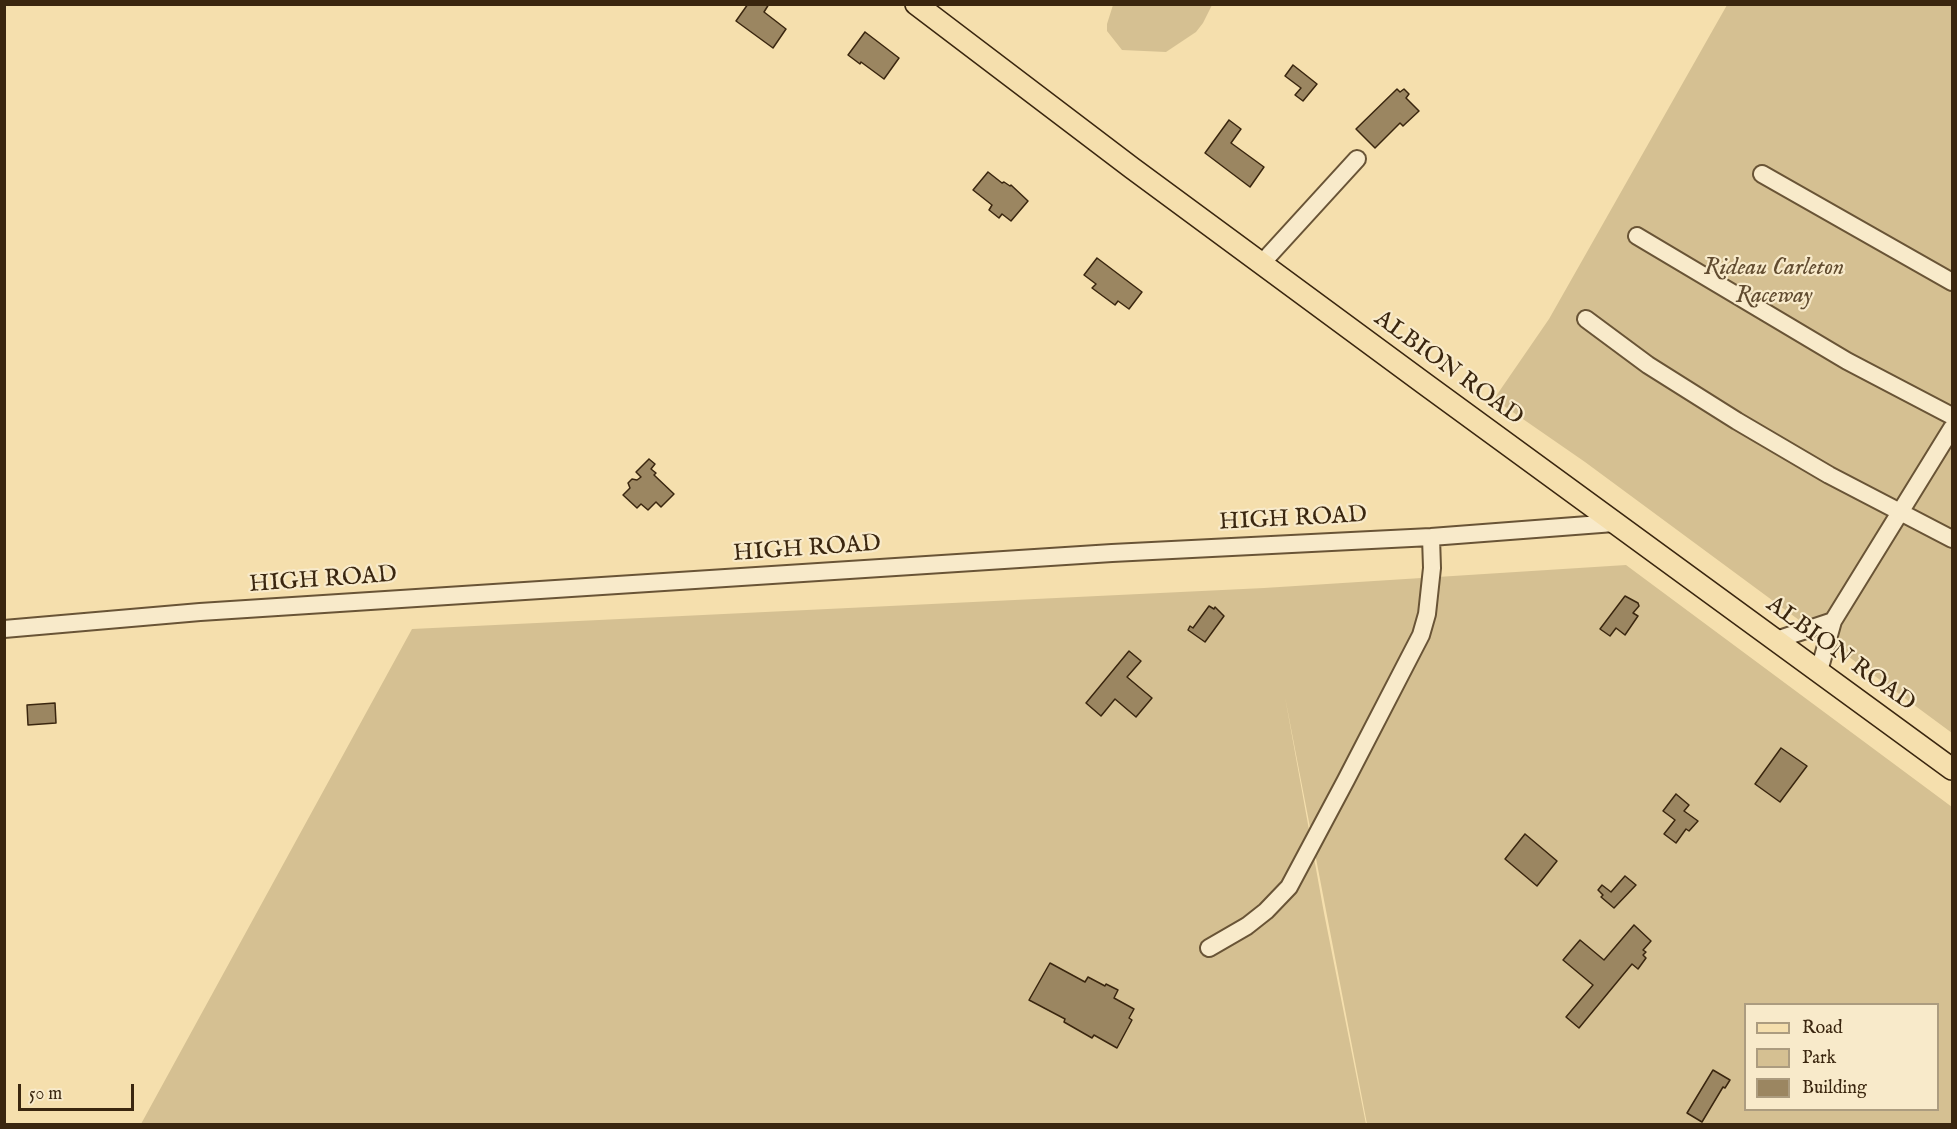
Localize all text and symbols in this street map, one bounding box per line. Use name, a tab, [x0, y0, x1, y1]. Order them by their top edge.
park label: Rideau Carleton Raceway	[1704, 255, 1844, 311]
street label: ALBION ROAD	[1368, 305, 1528, 433]
street label: HIGH ROAD	[1218, 502, 1368, 538]
street label: HIGH ROAD	[732, 530, 882, 570]
street label: HIGH ROAD	[248, 561, 398, 601]
street label: ALBION ROAD	[1760, 591, 1920, 719]
legend	[1744, 1003, 1939, 1111]
text: Road	[1802, 1017, 1843, 1040]
text: Park	[1802, 1047, 1836, 1070]
scale bar	[21, 1072, 136, 1110]
text: Building	[1802, 1077, 1867, 1100]
text: 50 m	[29, 1083, 62, 1106]

